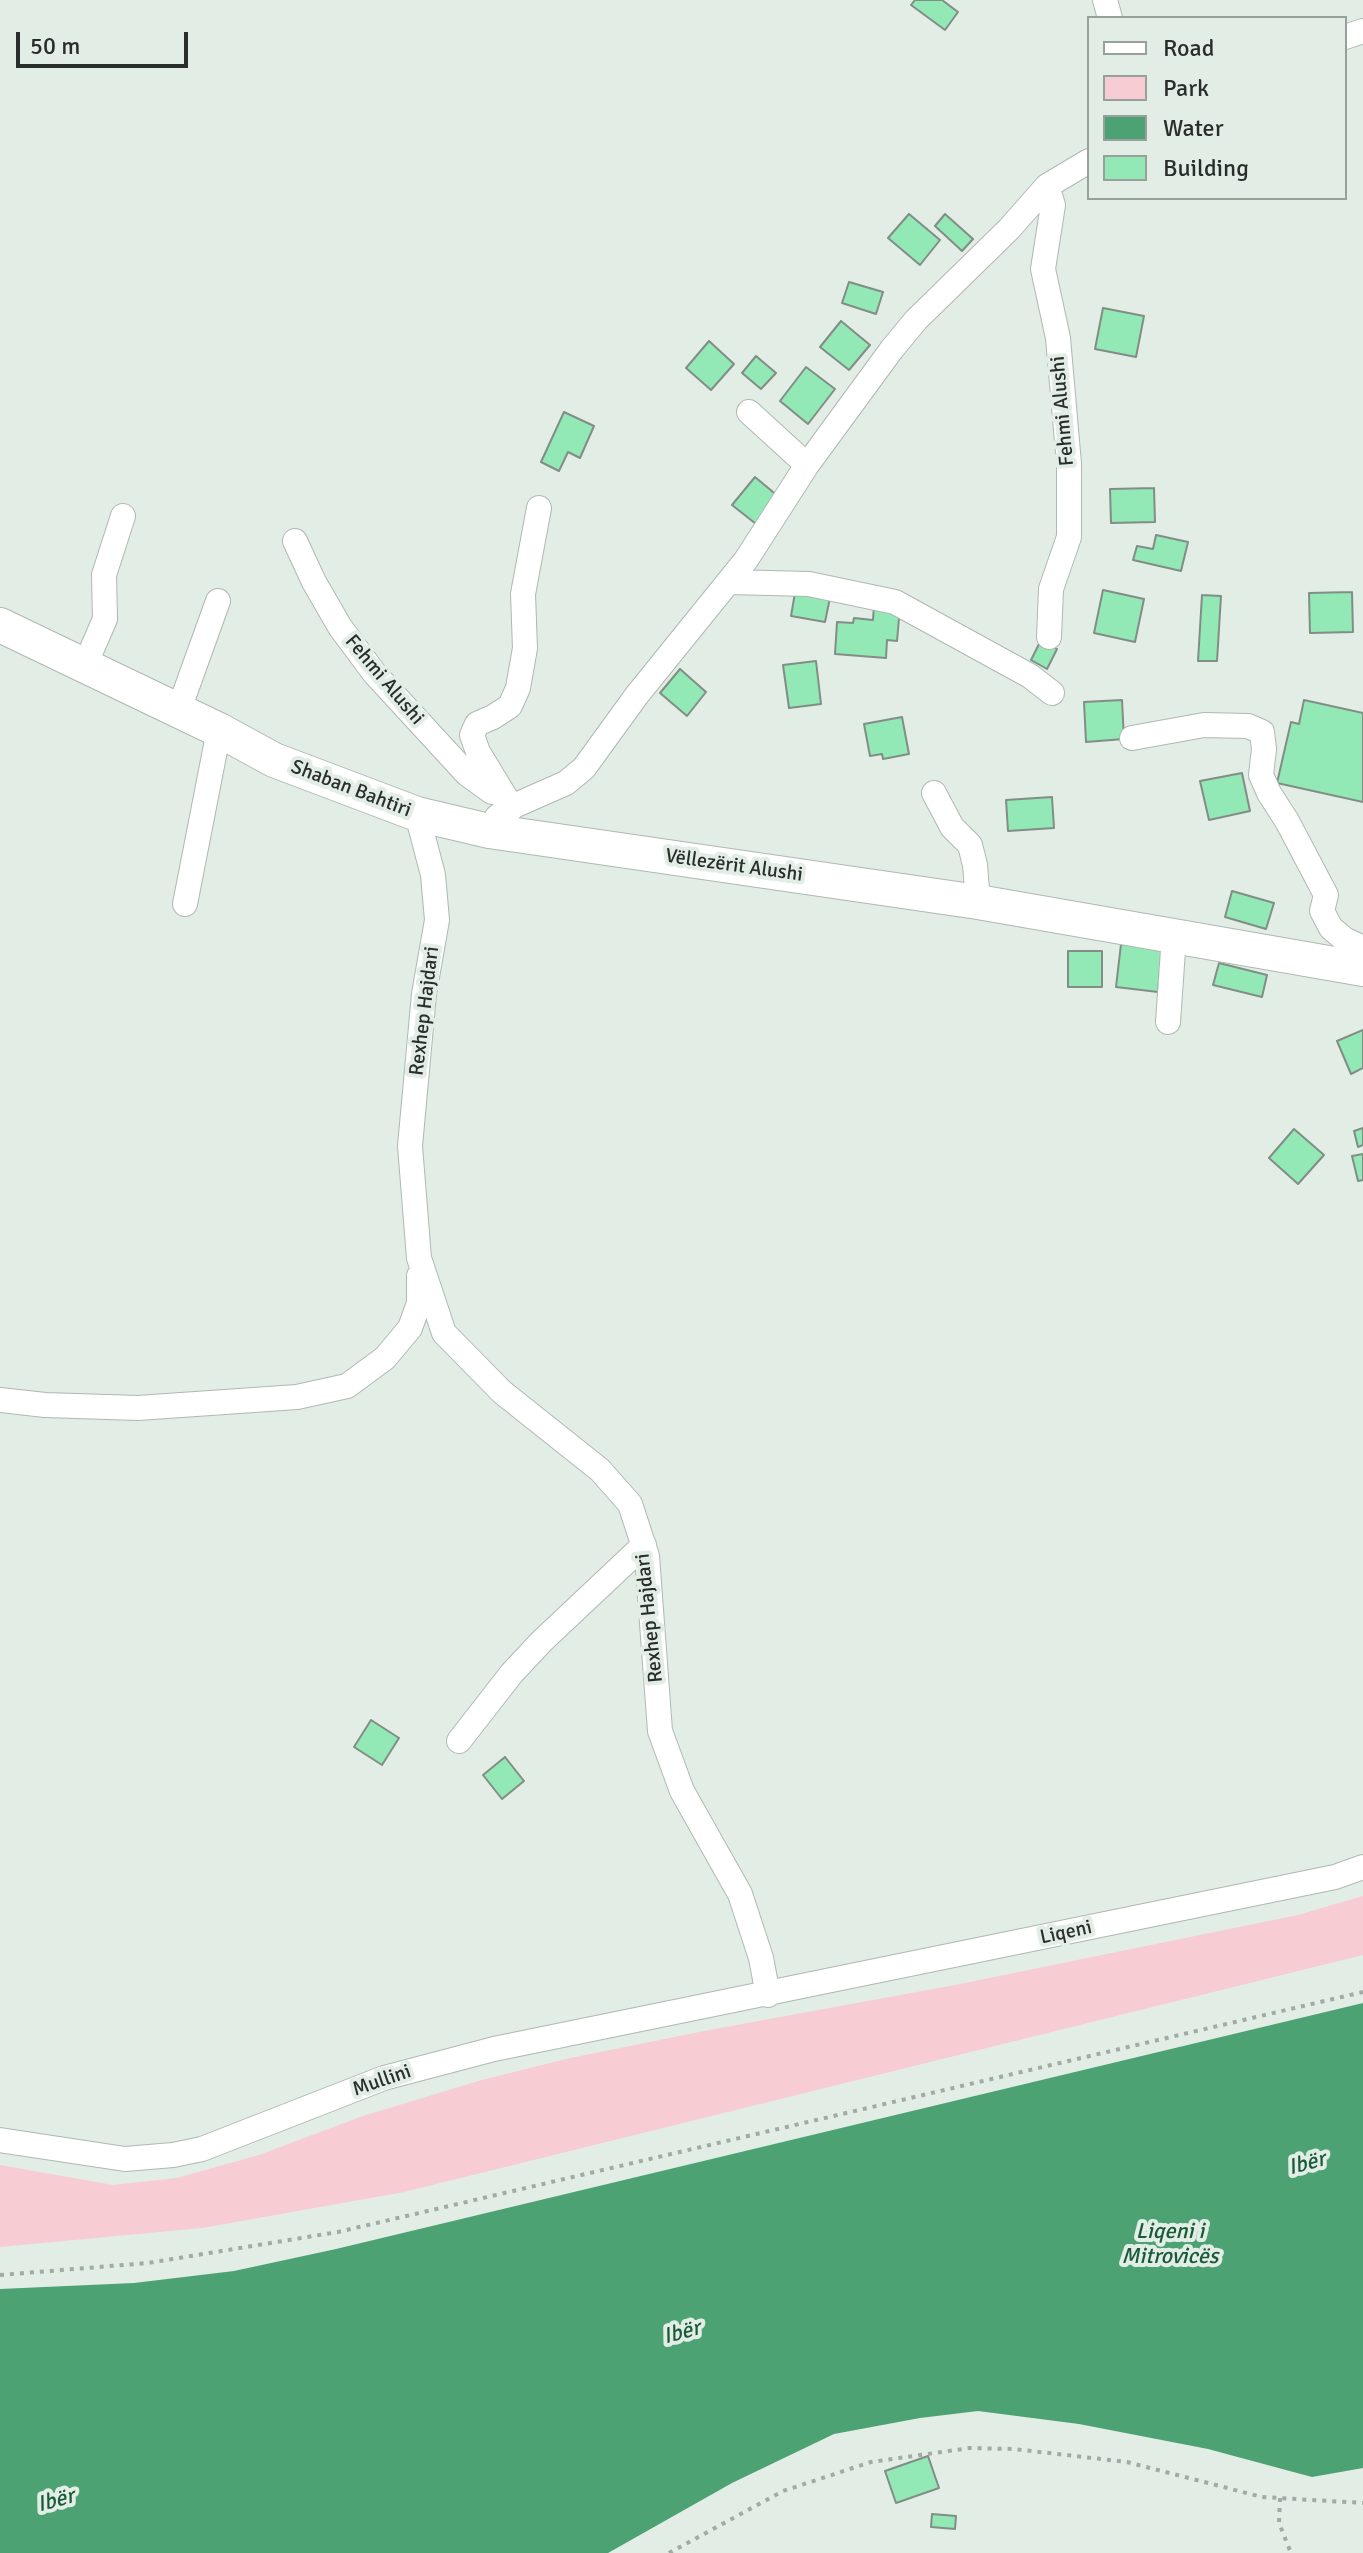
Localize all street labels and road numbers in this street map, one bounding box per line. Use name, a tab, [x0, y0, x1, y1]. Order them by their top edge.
street label: Fehmi Alushi	[1046, 355, 1080, 467]
street label: Fehmi Alushi	[339, 630, 429, 730]
street label: Shaban Bahtiri	[287, 755, 415, 823]
street label: Vëllezërit Alushi	[664, 844, 804, 888]
street label: Rexhep Hajdari	[405, 945, 445, 1077]
street label: Rexhep Hajdari	[631, 1552, 669, 1684]
street label: Liqeni	[1038, 1916, 1094, 1950]
street label: Mullini	[350, 2060, 414, 2102]

